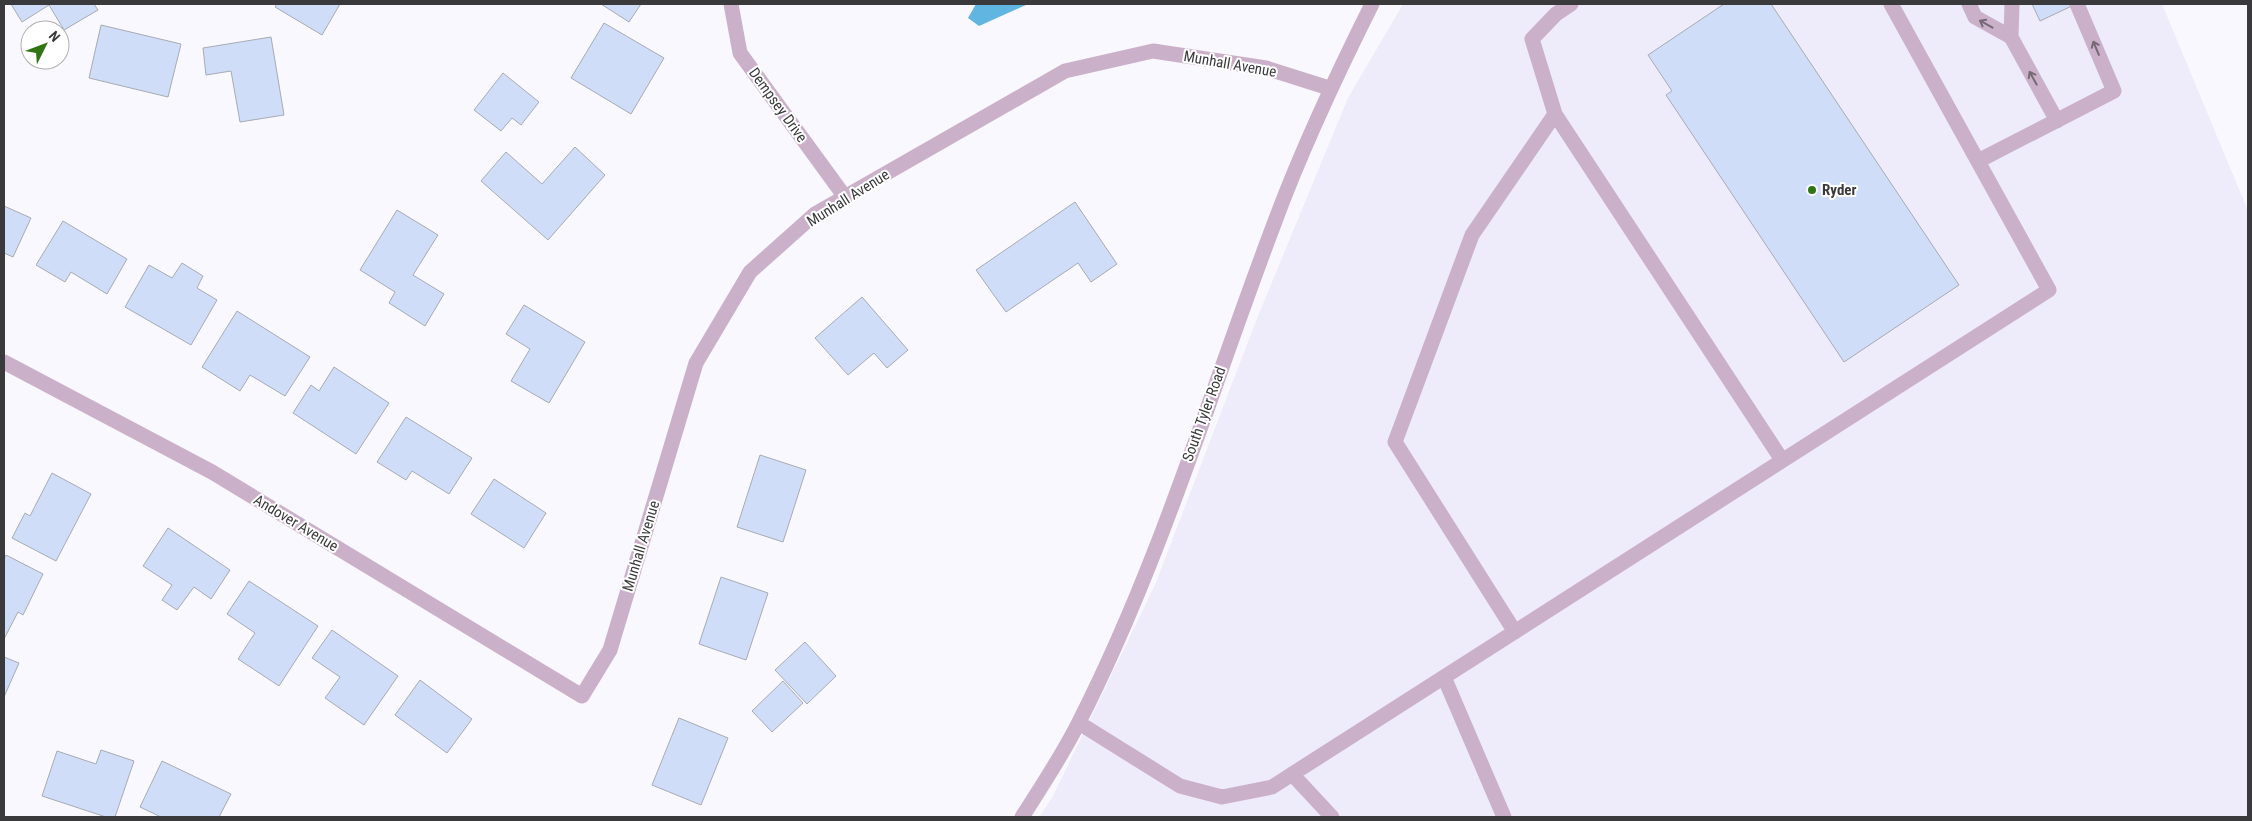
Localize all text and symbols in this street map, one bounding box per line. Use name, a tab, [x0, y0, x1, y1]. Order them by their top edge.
one-way arrow	[1980, 18, 1994, 28]
north arrow	[20, 20, 70, 70]
text: N	[46, 28, 63, 45]
one-way arrow	[2090, 41, 2100, 56]
street label: Munhall Avenue	[1182, 47, 1278, 81]
street label: Dempsey Drive	[745, 64, 811, 146]
one-way arrow	[2028, 71, 2037, 86]
street label: Munhall Avenue	[803, 166, 893, 230]
place label: Ryder	[1822, 181, 1856, 199]
marker: Ryder	[1806, 184, 1818, 196]
street label: South Tyler Road	[1179, 364, 1229, 464]
street label: Andover Avenue	[251, 491, 341, 555]
street label: Munhall Avenue	[619, 499, 663, 593]

